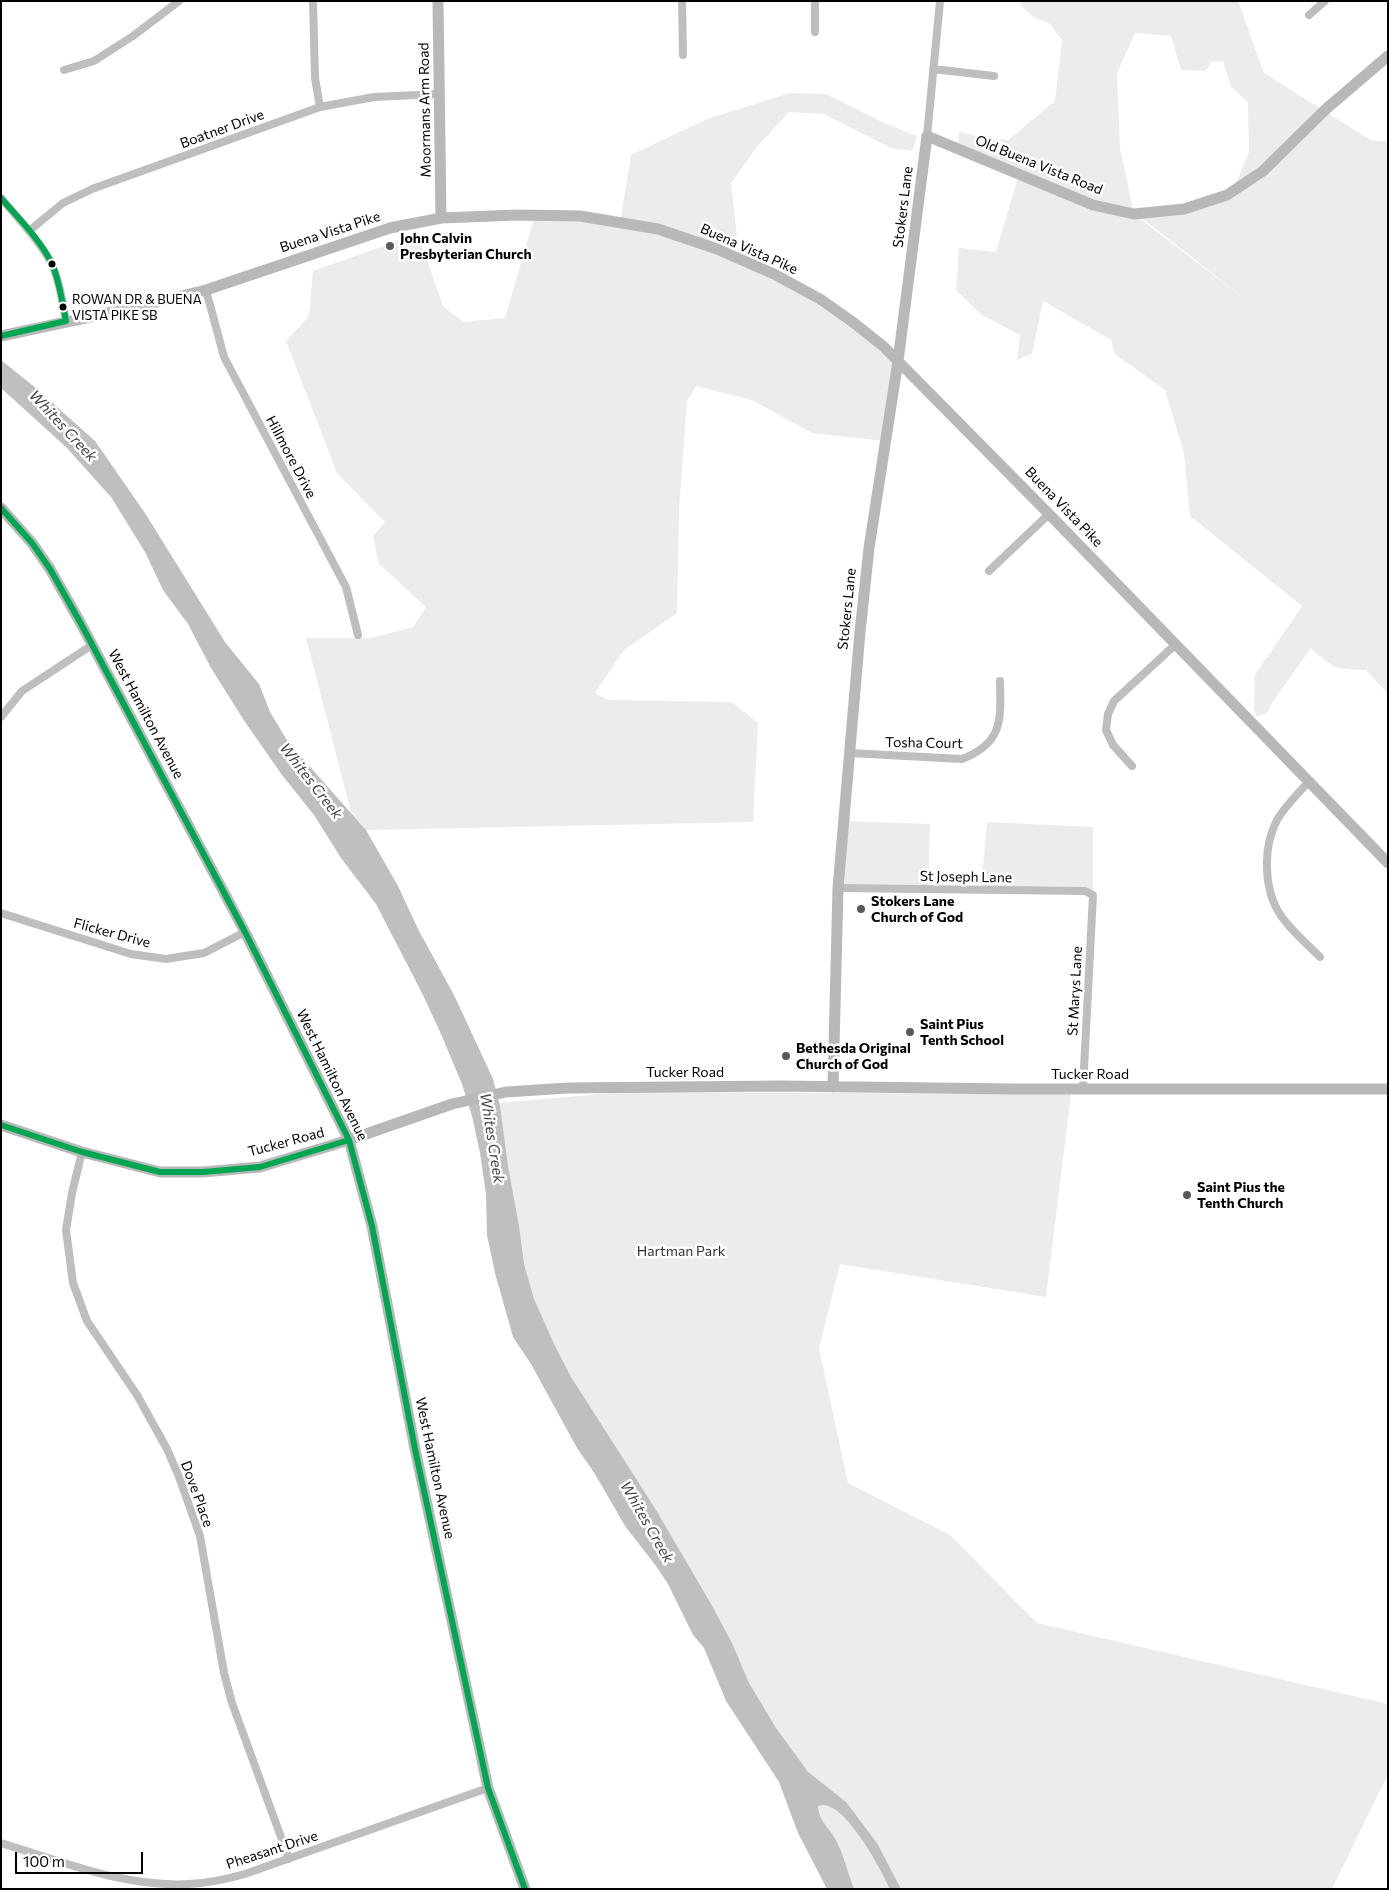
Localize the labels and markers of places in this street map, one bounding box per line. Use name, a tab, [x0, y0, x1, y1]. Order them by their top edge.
place label: John Calvin Presbyterian Church	[400, 230, 531, 262]
marker: John Calvin Presbyterian Church	[384, 240, 396, 252]
unlabelled marker	[47, 259, 57, 269]
place label: ROWAN DR & BUENA VISTA PIKE SB	[72, 292, 202, 323]
marker: ROWAN DR & BUENA VISTA PIKE SB	[58, 302, 68, 312]
place label: Stokers Lane Church of God	[871, 893, 963, 926]
marker: Stokers Lane Church of God	[855, 903, 867, 915]
place label: Saint Pius Tenth School	[920, 1016, 1004, 1048]
marker: Saint Pius Tenth School	[904, 1026, 916, 1038]
place label: Bethesda Original Church of God	[796, 1040, 911, 1072]
marker: Bethesda Original Church of God	[780, 1050, 792, 1062]
place label: Saint Pius the Tenth Church	[1197, 1179, 1285, 1212]
marker: Saint Pius the Tenth Church	[1181, 1189, 1193, 1201]

